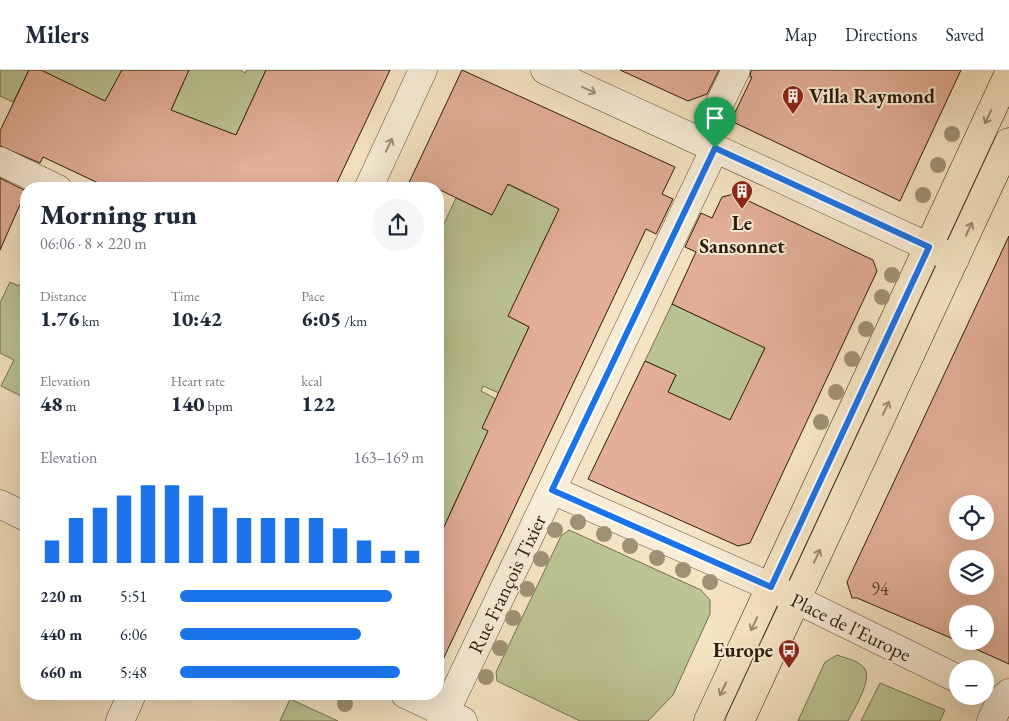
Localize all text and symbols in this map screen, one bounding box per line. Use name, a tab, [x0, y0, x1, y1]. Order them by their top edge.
text: Milers	[25, 19, 89, 50]
text: Map	[785, 23, 817, 46]
text: Directions	[845, 23, 917, 46]
text: Saved	[945, 23, 984, 46]
place label: Villa Raymond	[809, 83, 935, 109]
building icon: Villa Raymond	[781, 84, 805, 115]
one-way arrow	[581, 86, 596, 96]
pin	[694, 97, 736, 148]
icon: arrive	[701, 104, 729, 132]
one-way arrow	[983, 109, 993, 124]
one-way arrow	[384, 138, 394, 153]
building icon: Le Sansonnet	[730, 179, 754, 210]
text: Morning run	[40, 196, 197, 232]
button: share	[372, 199, 424, 251]
place label: Le Sansonnet	[699, 210, 785, 259]
one-way arrow	[964, 222, 974, 237]
text: 06:06 · 8 × 220 m	[40, 233, 147, 254]
text: Distance	[40, 287, 87, 305]
text: Time	[171, 287, 200, 305]
text: Pace	[301, 287, 325, 305]
text: 1.76	[40, 305, 79, 332]
text: 10:42	[171, 305, 222, 332]
text: 6:05	[301, 305, 341, 332]
text: km	[79, 312, 100, 330]
text: /km	[341, 312, 367, 330]
text: Elevation	[40, 372, 90, 390]
text: Heart rate	[171, 372, 225, 390]
text: kcal	[301, 372, 322, 390]
text: 48	[40, 390, 63, 417]
text: 140	[171, 390, 205, 417]
text: 122	[301, 390, 335, 417]
text: m	[63, 397, 76, 415]
text: bpm	[205, 397, 233, 415]
one-way arrow	[881, 401, 891, 416]
text: Elevation	[40, 447, 98, 468]
text: 163–169 m	[353, 447, 424, 468]
map controls	[949, 495, 994, 705]
button: locate	[949, 495, 994, 540]
street label: Rue François Tixier	[462, 510, 552, 658]
one-way arrow	[813, 549, 823, 564]
button: layers	[949, 550, 994, 595]
house number: 94	[871, 577, 889, 600]
text: 220 m	[40, 586, 82, 607]
text: 5:51	[120, 586, 147, 607]
street label: Place de l'Europe	[787, 587, 916, 667]
button: +	[949, 605, 994, 650]
one-way arrow	[748, 616, 758, 631]
text: 440 m	[40, 624, 82, 645]
text: 6:06	[120, 624, 147, 645]
place label: Europe	[713, 637, 773, 663]
bus stop icon: Europe	[777, 638, 801, 669]
button: −	[949, 660, 994, 705]
text: 660 m	[40, 662, 82, 683]
text: 5:48	[120, 662, 147, 683]
one-way arrow	[718, 681, 727, 696]

